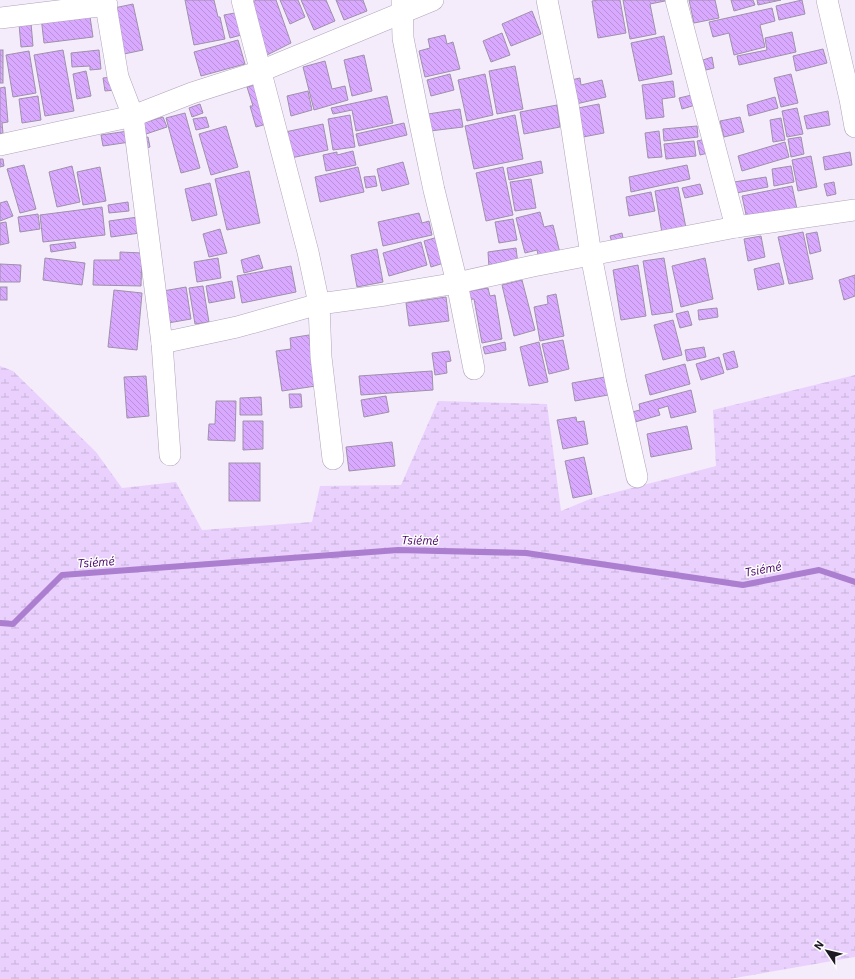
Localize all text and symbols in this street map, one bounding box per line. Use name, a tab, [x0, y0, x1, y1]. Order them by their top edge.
water label: Tsiémé	[401, 532, 439, 548]
water label: Tsiémé	[77, 553, 115, 571]
water label: Tsiémé	[743, 558, 783, 580]
north arrow	[807, 931, 847, 971]
text: N	[811, 938, 827, 953]

